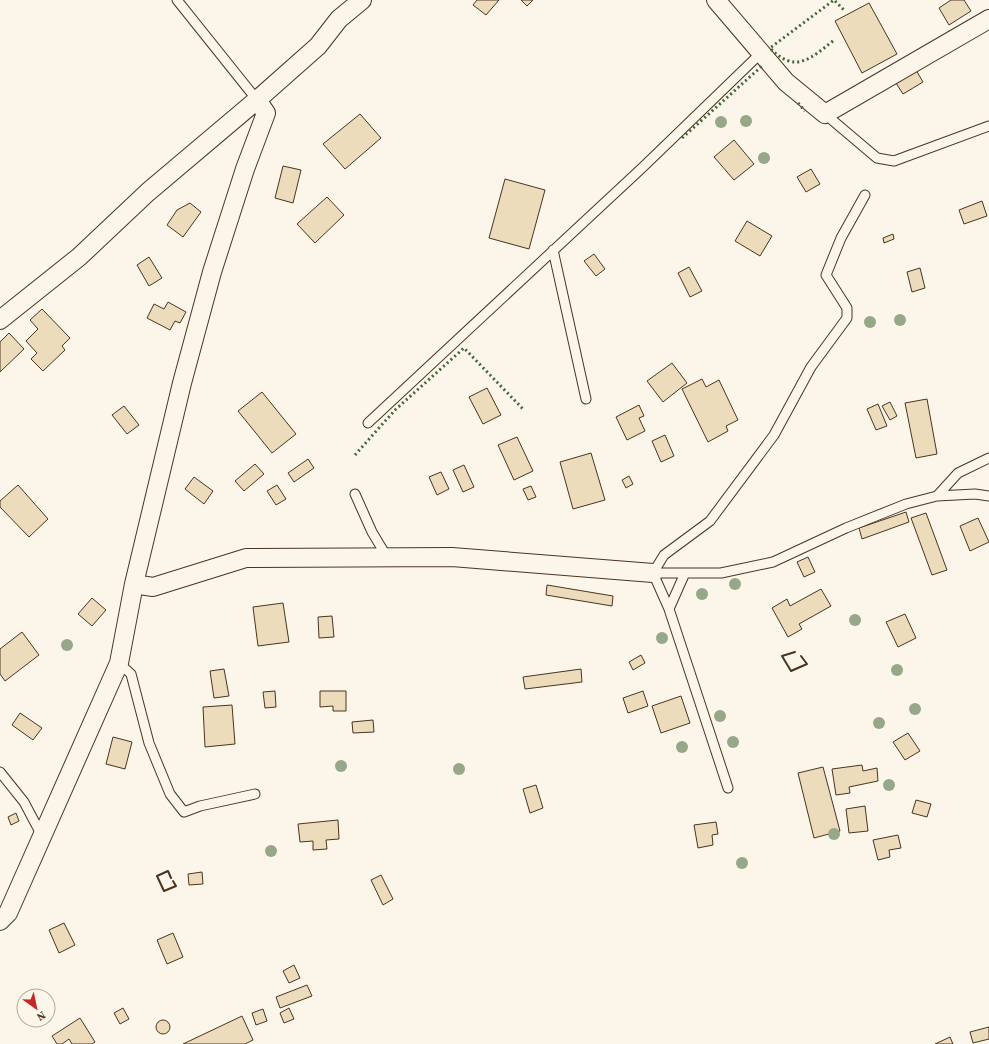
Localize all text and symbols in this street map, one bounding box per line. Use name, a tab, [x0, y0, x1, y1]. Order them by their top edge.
north arrow	[16, 988, 56, 1028]
text: N	[34, 1007, 49, 1024]

